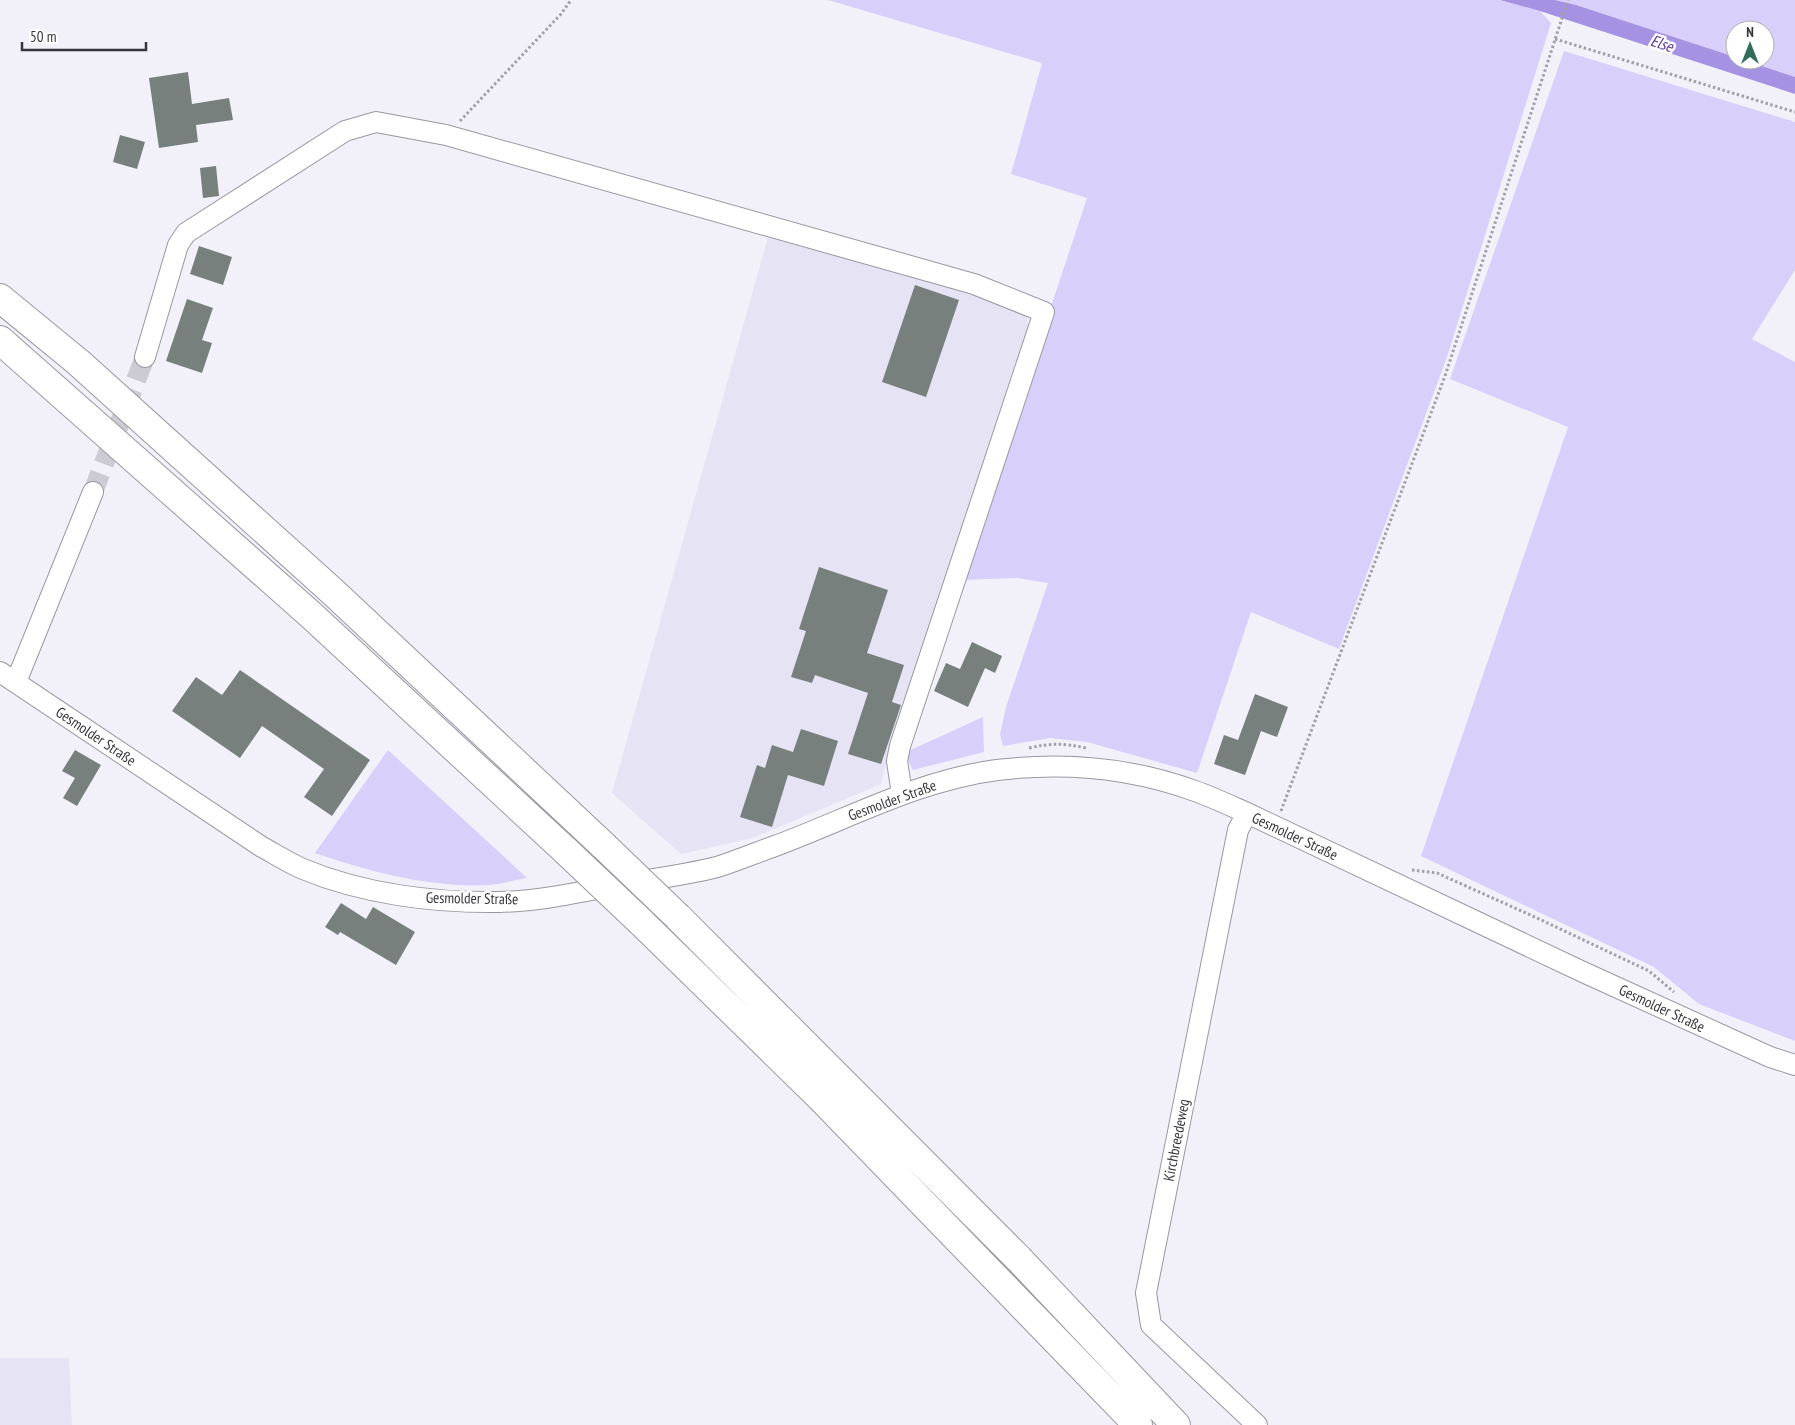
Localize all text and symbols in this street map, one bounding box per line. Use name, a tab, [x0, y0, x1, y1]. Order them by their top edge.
scale bar	[22, 20, 146, 52]
north arrow	[1725, 20, 1775, 70]
text: N	[1746, 23, 1754, 41]
text: 50 m	[30, 27, 56, 46]
water label: Else	[1648, 30, 1677, 56]
street label: Gesmolder Straße	[52, 702, 140, 770]
street label: Gesmolder Straße	[845, 775, 939, 825]
street label: Gesmolder Straße	[1249, 808, 1341, 864]
street label: Gesmolder Straße	[426, 888, 518, 908]
street label: Gesmolder Straße	[1616, 980, 1708, 1036]
street label: Kirchbreedeweg	[1159, 1097, 1193, 1183]

